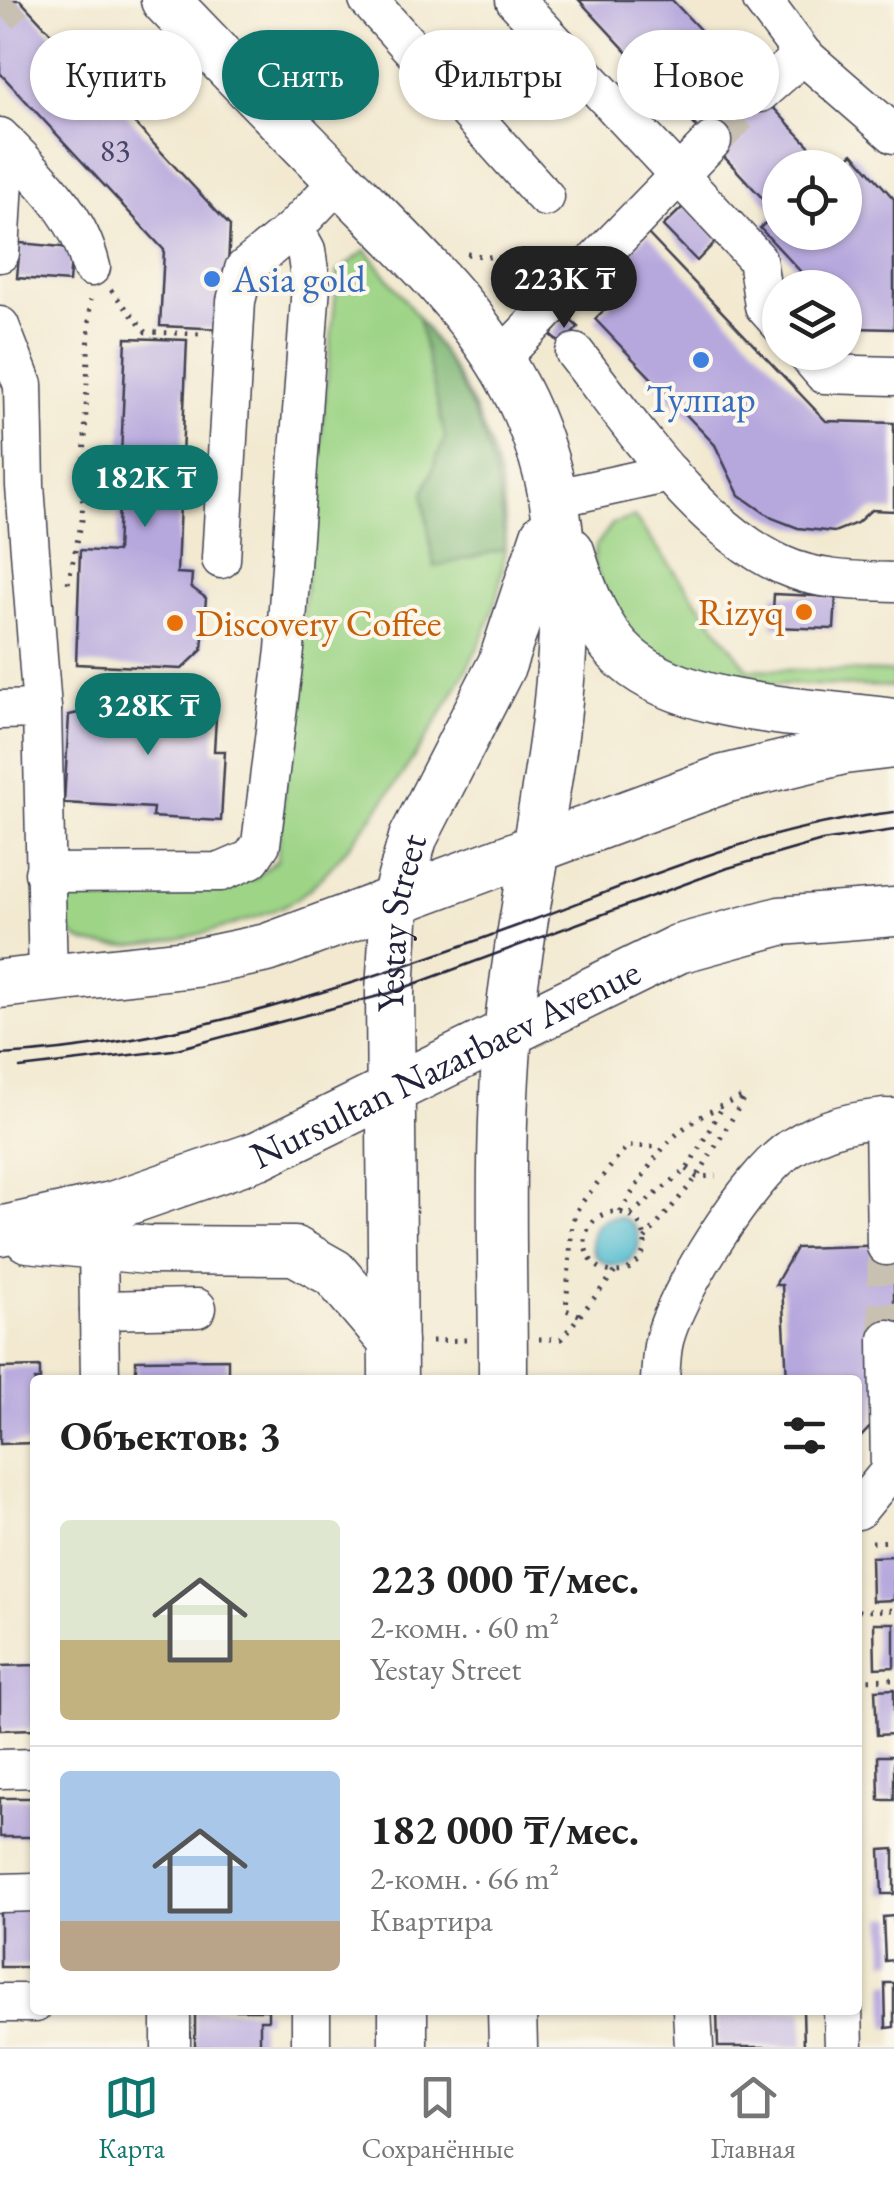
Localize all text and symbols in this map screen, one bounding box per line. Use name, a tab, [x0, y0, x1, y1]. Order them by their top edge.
chip: Купить	[30, 30, 202, 120]
chip: Снять	[222, 30, 379, 120]
chip: Фильтры	[399, 30, 597, 120]
chip: Новое	[617, 30, 779, 120]
house number: 83	[100, 129, 130, 171]
map controls	[762, 150, 862, 370]
button: locate	[762, 150, 862, 250]
pin: 223K ₸	[483, 246, 645, 331]
place label: Asia gold	[231, 254, 367, 303]
text: 223K ₸	[513, 257, 615, 299]
marker: Asia gold	[201, 268, 223, 290]
button: layers	[762, 270, 862, 370]
marker: Тулпар	[690, 349, 712, 371]
place label: Тулпар	[646, 374, 756, 423]
pin: 182K ₸	[64, 445, 226, 530]
text: 182K ₸	[94, 456, 196, 498]
place label: Rizyq	[698, 587, 784, 636]
place label: Discovery Coffee	[195, 598, 442, 647]
marker: Rizyq	[793, 601, 815, 623]
marker: Discovery Coffee	[164, 612, 186, 634]
pin: 328K ₸	[67, 673, 229, 758]
text: 328K ₸	[97, 684, 199, 726]
street label: Yestay Street	[365, 828, 437, 1012]
street label: Nursultan Nazarbaev Avenue	[242, 947, 648, 1179]
text: Объектов: 3	[60, 1408, 281, 1463]
icon: filters	[777, 1408, 832, 1463]
text: 223 000 ₸/мес.	[370, 1551, 639, 1606]
icon: home	[140, 1560, 260, 1680]
text: 2-комн. · 60 m²	[370, 1606, 559, 1648]
text: Yestay Street	[370, 1648, 521, 1690]
text: 182 000 ₸/мес.	[370, 1802, 639, 1857]
icon: home	[140, 1811, 260, 1931]
text: 2-комн. · 66 m²	[370, 1857, 559, 1899]
text: Квартира	[370, 1899, 493, 1941]
tab: Карта	[98, 2070, 165, 2166]
tab: Сохранённые	[361, 2070, 514, 2166]
tab: Главная	[710, 2070, 796, 2166]

